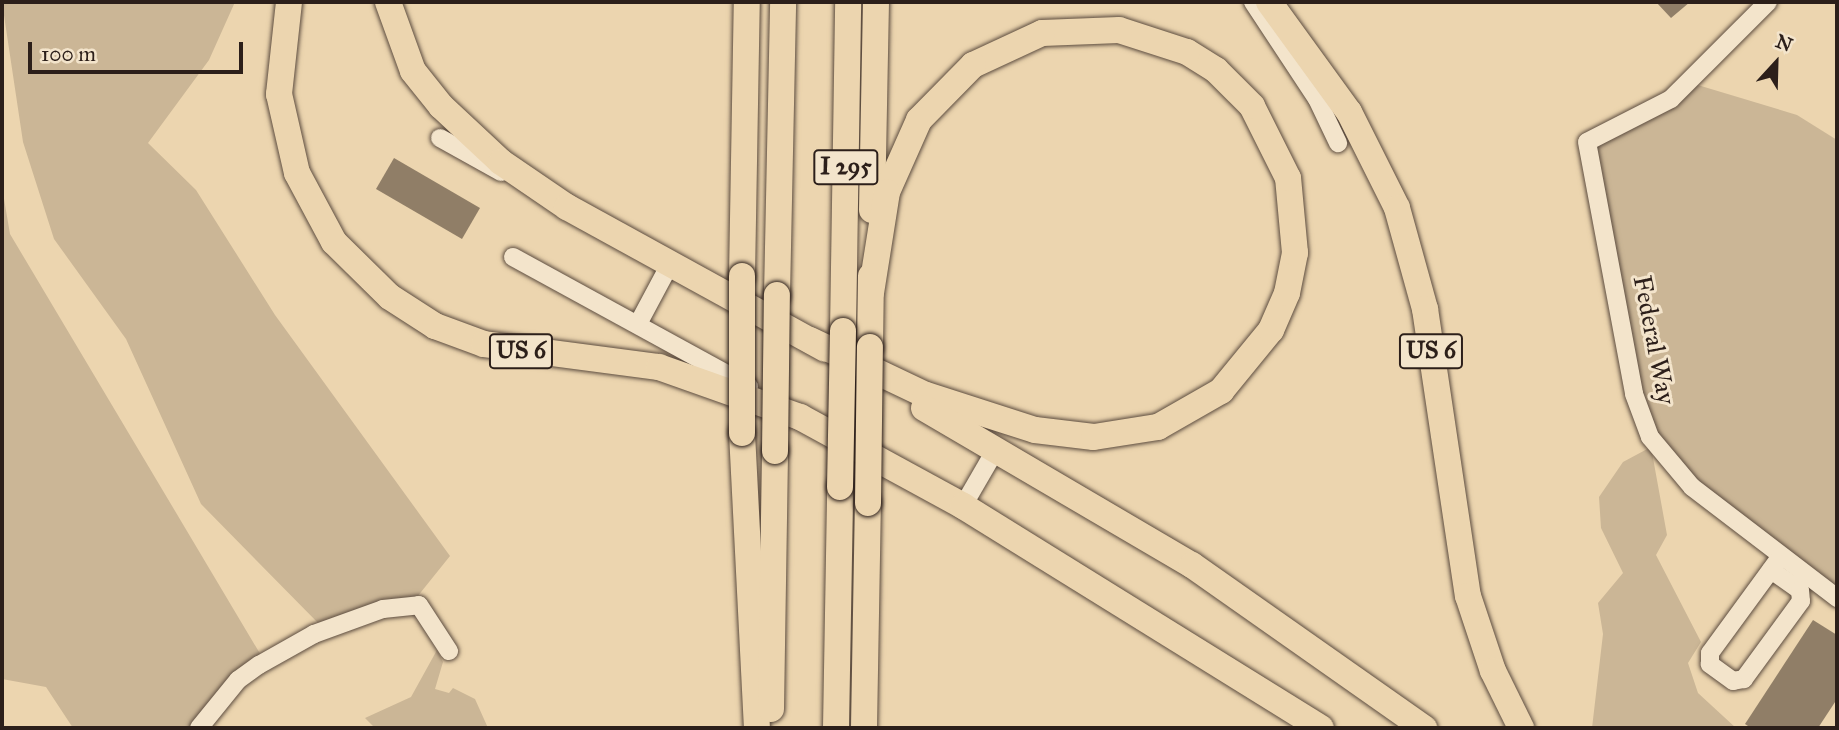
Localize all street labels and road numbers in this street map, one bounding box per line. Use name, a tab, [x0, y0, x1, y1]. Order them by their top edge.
road number: I 295	[813, 146, 879, 188]
street label: Federal Way	[1626, 273, 1682, 407]
road number: US 6	[488, 330, 554, 372]
road number: US 6	[1398, 330, 1464, 372]

